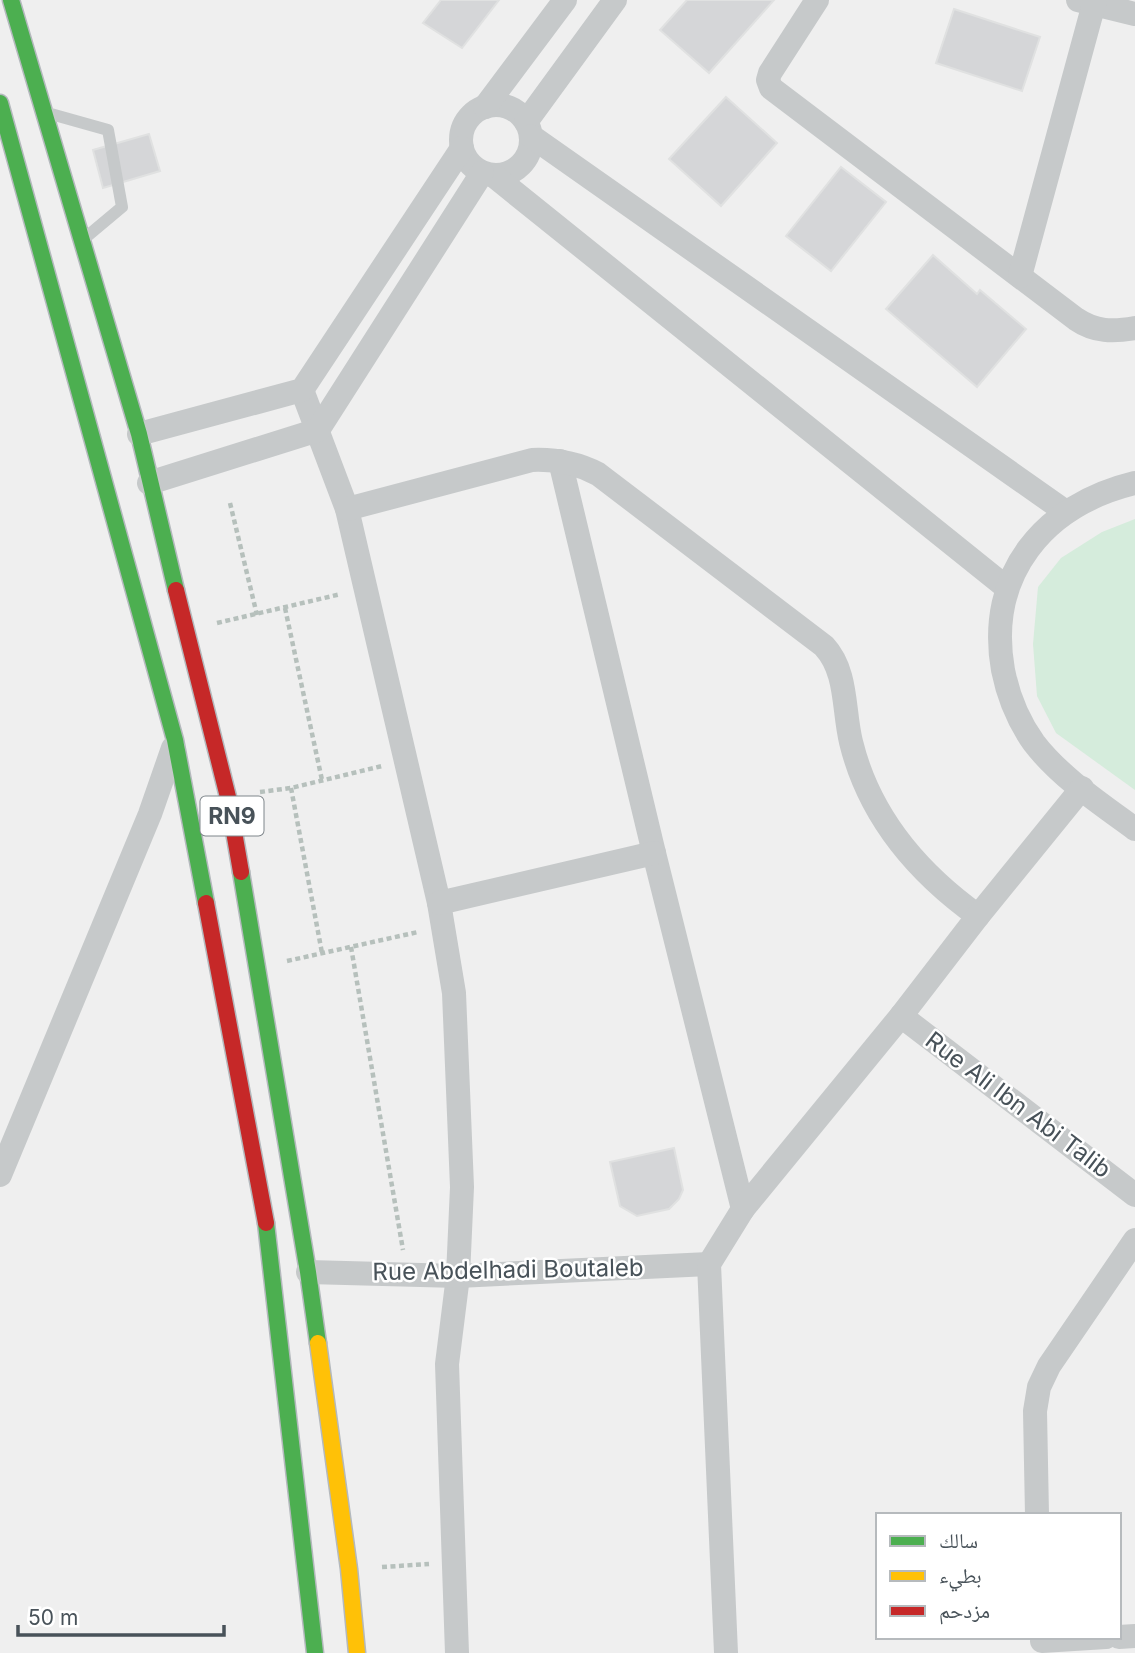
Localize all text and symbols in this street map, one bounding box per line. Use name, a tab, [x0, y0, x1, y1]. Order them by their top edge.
road number: RN9	[201, 796, 264, 836]
street label: Rue Ali Ibn Abi Talib	[920, 1025, 1117, 1184]
street label: Rue Abdelhadi Boutaleb	[372, 1253, 644, 1286]
legend	[876, 1513, 1121, 1639]
text: سالك	[939, 1528, 978, 1553]
text: بطيء	[939, 1563, 982, 1592]
scale bar	[18, 1594, 224, 1638]
text: مزدحم	[939, 1598, 990, 1625]
text: 50 m	[28, 1605, 78, 1630]

